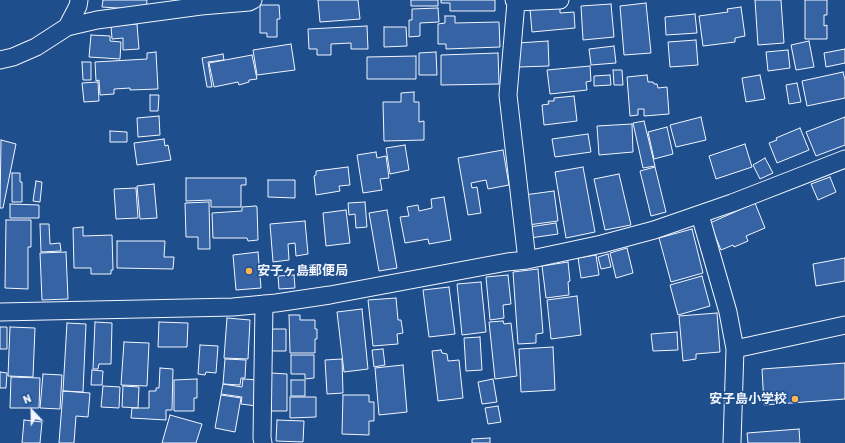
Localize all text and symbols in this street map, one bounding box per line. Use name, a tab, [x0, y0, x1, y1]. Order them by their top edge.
place label: 安子ヶ島郵便局	[257, 263, 348, 279]
marker: 安子ヶ島郵便局	[244, 266, 254, 276]
north arrow	[12, 391, 52, 431]
place label: 安子島小学校	[709, 391, 787, 407]
text: N	[21, 392, 33, 407]
marker: 安子島小学校	[790, 394, 800, 404]

